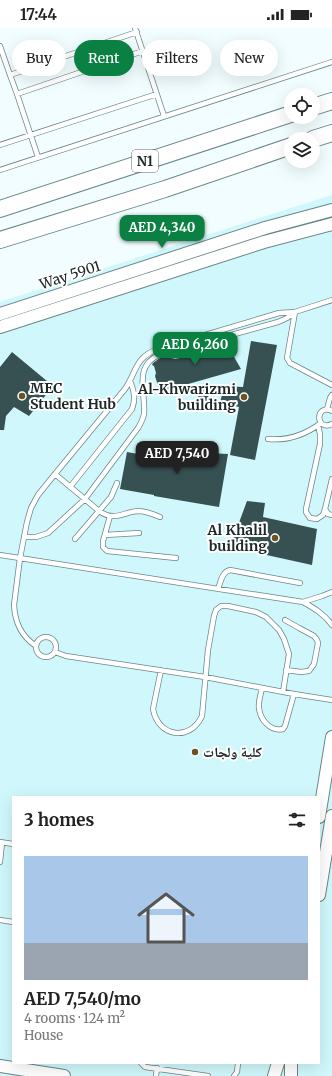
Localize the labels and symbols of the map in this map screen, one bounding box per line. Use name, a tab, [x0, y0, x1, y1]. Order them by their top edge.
road number: N1	[132, 150, 158, 172]
pin: AED 4,340	[116, 215, 208, 249]
street label: Way 5901	[36, 257, 103, 294]
pin: AED 6,260	[149, 332, 241, 366]
place label: MEC Student Hub	[30, 379, 116, 413]
place label: Al-Khwarizmi building	[137, 380, 236, 414]
marker: MEC Student Hub	[17, 391, 27, 401]
marker: Al-Khwarizmi building	[239, 392, 249, 402]
pin: AED 7,540	[131, 441, 223, 475]
place label: Al Khalil building	[206, 521, 267, 555]
marker: Al Khalil building	[270, 533, 280, 543]
place label: كلية ولجات	[203, 743, 262, 761]
marker: كلية ولجات	[190, 747, 200, 757]

